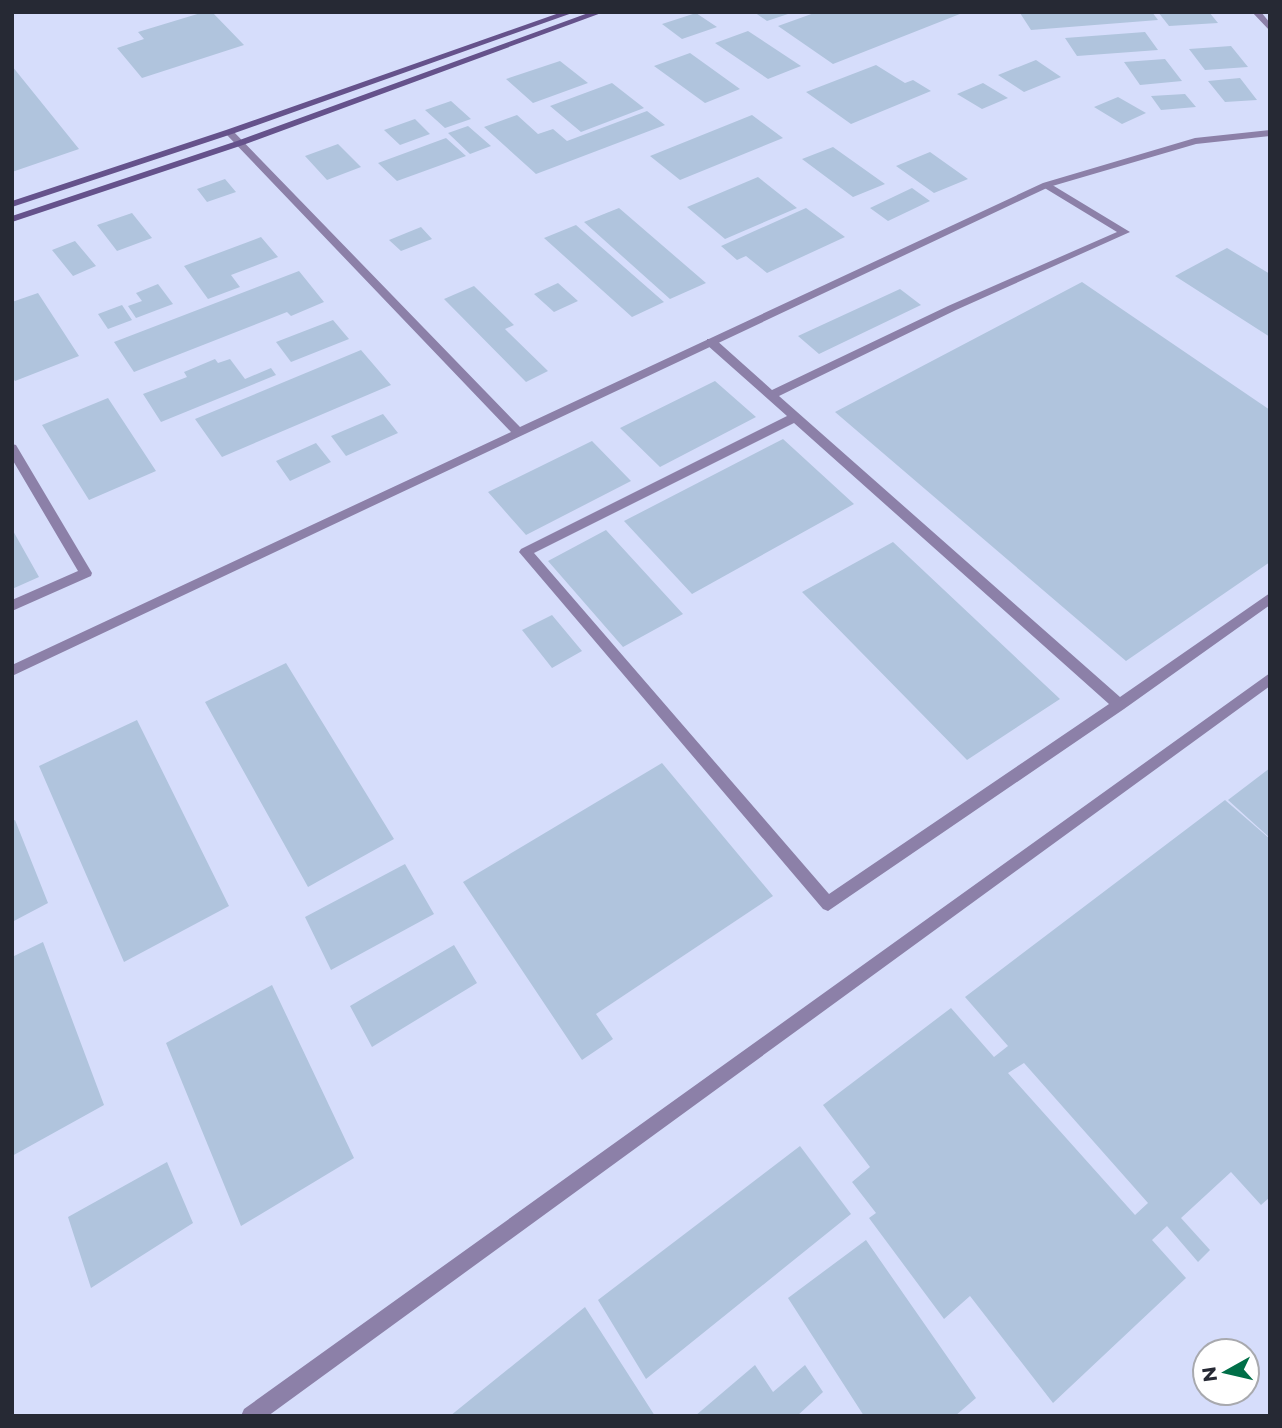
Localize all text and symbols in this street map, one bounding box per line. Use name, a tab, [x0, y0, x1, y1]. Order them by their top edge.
north arrow	[1191, 1337, 1261, 1407]
text: N	[1197, 1365, 1222, 1384]

